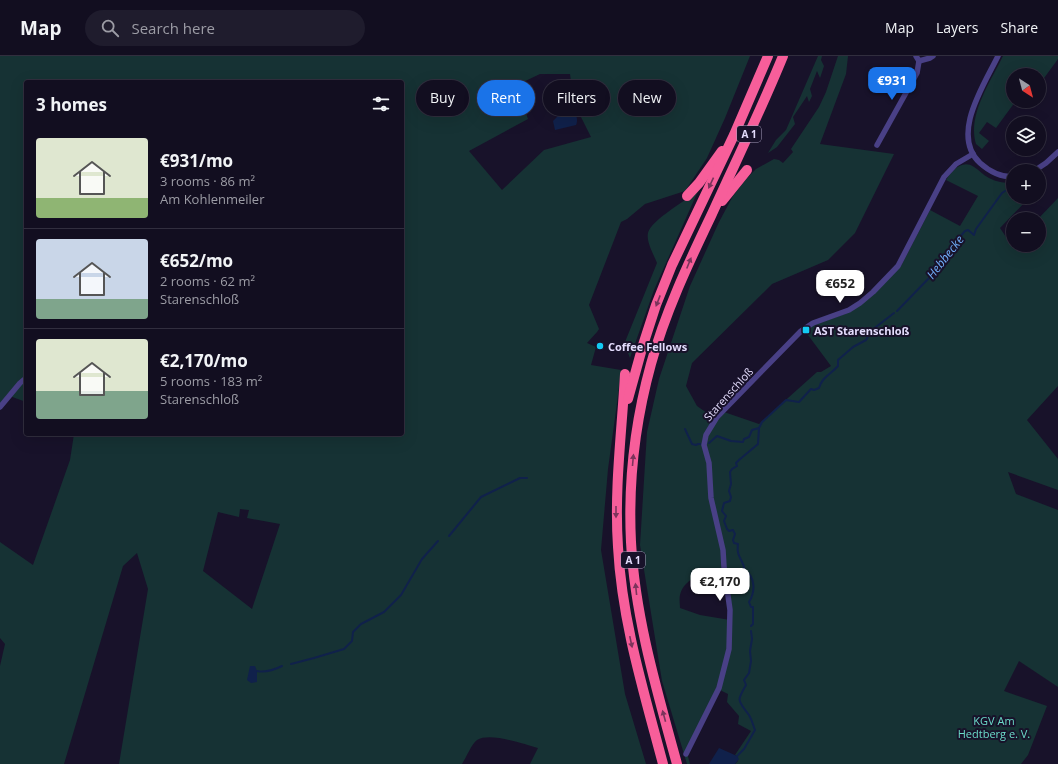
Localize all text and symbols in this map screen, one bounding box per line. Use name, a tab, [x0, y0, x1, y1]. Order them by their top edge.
search box	[85, 10, 365, 46]
text: Map	[20, 15, 61, 41]
icon: search	[99, 17, 121, 39]
text: Search here	[131, 18, 215, 38]
text: Map	[885, 18, 914, 37]
text: Layers	[936, 18, 978, 37]
text: Share	[1000, 18, 1038, 37]
pin: €931	[868, 67, 916, 101]
north arrow	[1006, 68, 1046, 108]
map controls	[1006, 68, 1046, 252]
text: €931	[877, 71, 907, 89]
chip: Buy	[416, 80, 469, 116]
chip: Rent	[477, 80, 535, 116]
chip: Filters	[543, 80, 610, 116]
chip: New	[618, 80, 676, 116]
text: 3 homes	[36, 93, 107, 116]
icon: filters	[370, 93, 392, 115]
button: layers	[1006, 116, 1046, 156]
road number: A 1	[737, 126, 761, 142]
text: €931/mo	[160, 149, 233, 172]
icon: home	[68, 154, 116, 202]
button: +	[1006, 164, 1046, 204]
text: 3 rooms · 86 m²	[160, 172, 255, 190]
one-way arrow	[708, 177, 714, 189]
text: Am Kohlenmeiler	[160, 190, 264, 208]
button: −	[1006, 212, 1046, 252]
water label: Hebbecke	[923, 232, 967, 282]
text: €652/mo	[160, 249, 233, 272]
icon: home	[68, 255, 116, 303]
one-way arrow	[686, 257, 692, 268]
pin: €652	[816, 270, 864, 304]
text: 2 rooms · 62 m²	[160, 272, 255, 290]
text: €652	[825, 274, 855, 292]
text: Starenschloß	[160, 290, 239, 308]
one-way arrow	[654, 296, 660, 308]
place label: AST Starenschloß	[814, 323, 910, 338]
marker: AST Starenschloß	[801, 325, 811, 335]
place label: Coffee Fellows	[608, 339, 688, 354]
marker: Coffee Fellows	[595, 341, 605, 351]
text: €2,170/mo	[160, 349, 248, 372]
icon: home	[68, 355, 116, 403]
street label: Starenschloß	[700, 364, 756, 424]
text: 5 rooms · 183 m²	[160, 372, 262, 390]
text: Starenschloß	[160, 390, 239, 408]
one-way arrow	[630, 453, 637, 466]
one-way arrow	[613, 506, 619, 519]
road number: A 1	[621, 552, 645, 568]
pin: €2,170	[687, 568, 753, 602]
text: €2,170	[700, 572, 740, 590]
one-way arrow	[633, 583, 639, 595]
one-way arrow	[628, 636, 634, 648]
one-way arrow	[661, 710, 667, 722]
park label: KGV Am Hedtberg e. V.	[958, 713, 1030, 741]

